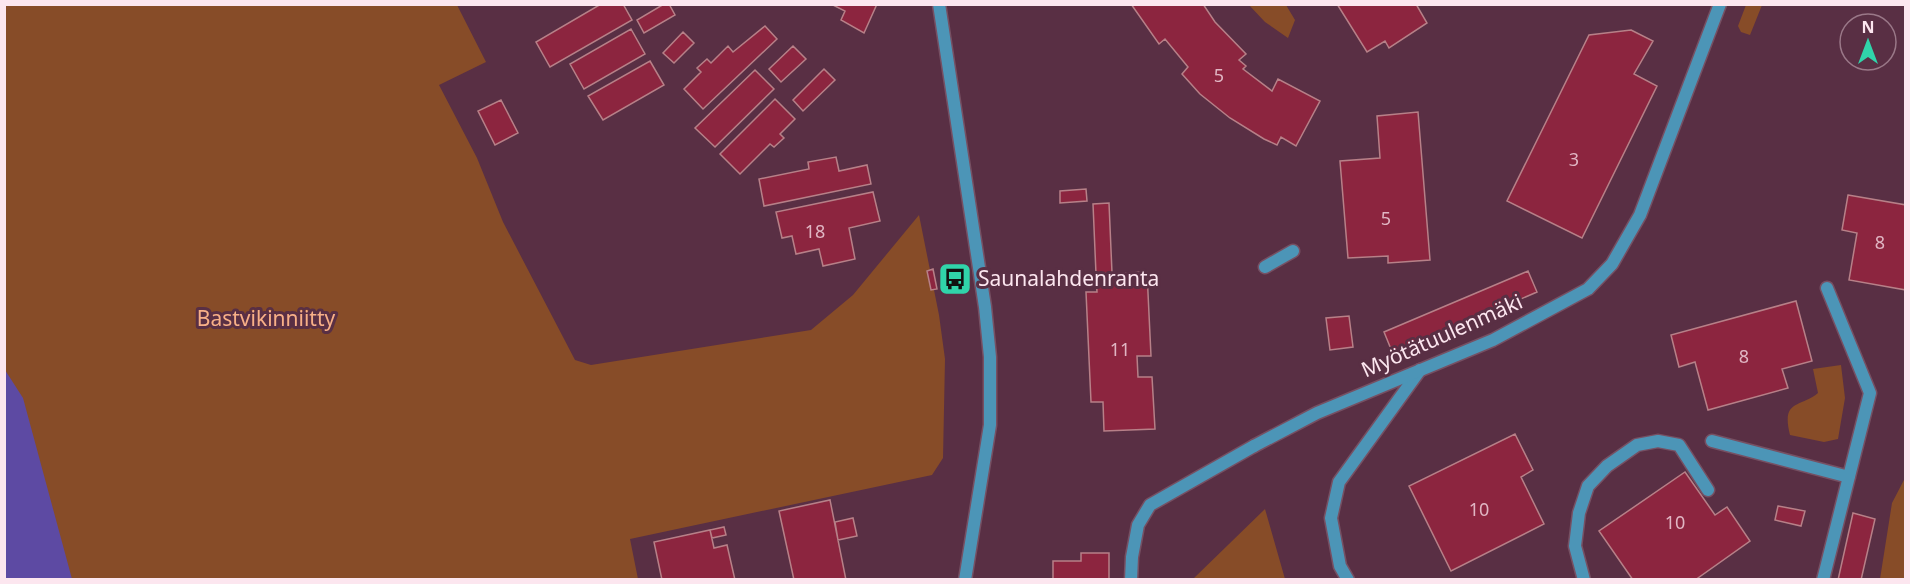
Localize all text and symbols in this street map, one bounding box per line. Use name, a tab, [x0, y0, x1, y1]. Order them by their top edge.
north arrow	[1838, 12, 1898, 72]
text: N	[1861, 16, 1875, 38]
house number: 5	[1214, 63, 1224, 87]
house number: 3	[1569, 147, 1579, 171]
house number: 5	[1381, 206, 1391, 230]
house number: 18	[805, 219, 825, 243]
house number: 8	[1875, 230, 1885, 254]
bus stop icon: Saunalahdenranta	[937, 261, 973, 297]
place label: Saunalahdenranta	[978, 264, 1159, 292]
street label: Myötätuulenmäki	[1357, 287, 1527, 383]
park label: Bastvikinniitty	[197, 304, 336, 332]
house number: 11	[1110, 337, 1130, 361]
house number: 8	[1739, 344, 1749, 368]
house number: 10	[1469, 497, 1489, 521]
house number: 10	[1665, 510, 1685, 534]

